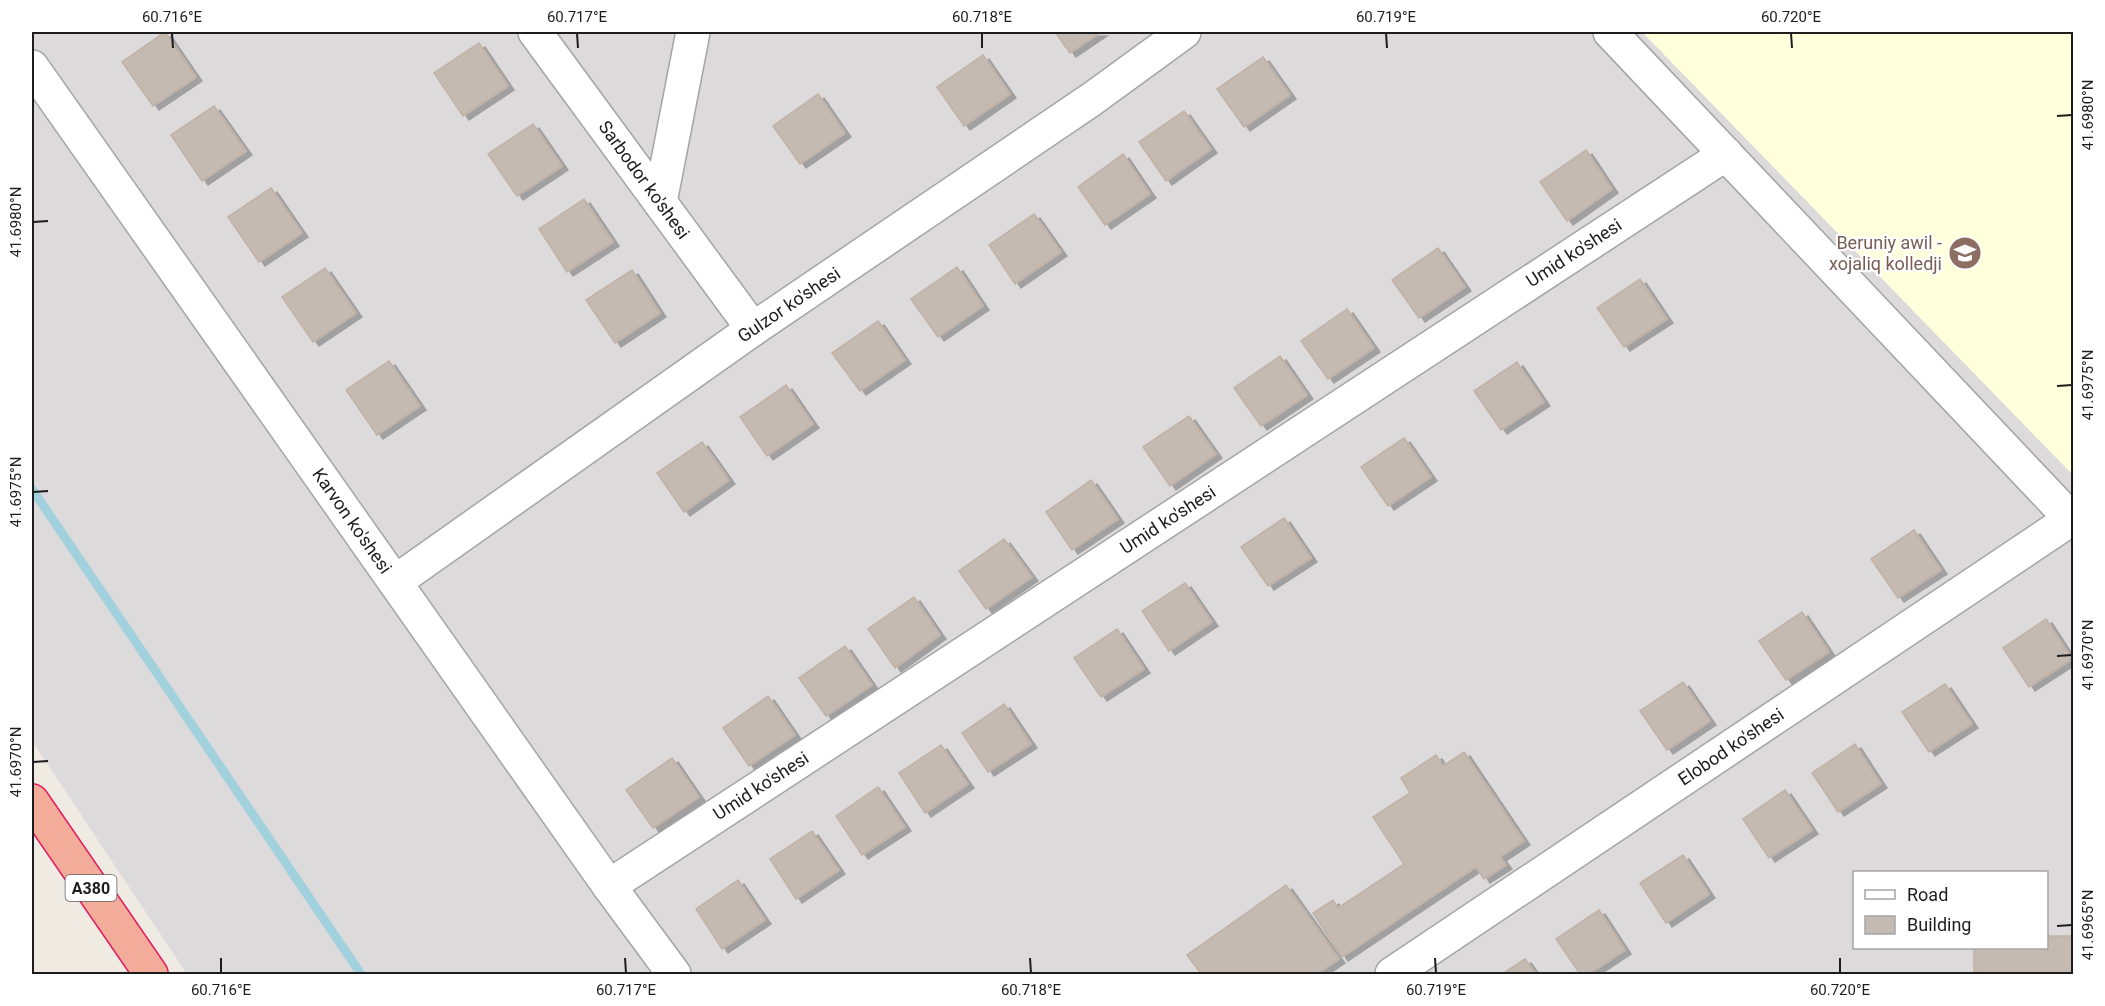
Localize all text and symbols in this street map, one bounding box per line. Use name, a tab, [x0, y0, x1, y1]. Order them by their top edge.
text: 60.716°E	[142, 8, 203, 26]
text: 60.717°E	[547, 8, 608, 26]
text: 60.718°E	[952, 8, 1013, 26]
text: 60.719°E	[1356, 8, 1417, 26]
text: 60.720°E	[1761, 8, 1822, 26]
text: 41.6980°N	[2079, 80, 2097, 150]
street label: Sarbodor ko'shesi	[594, 116, 694, 243]
text: 41.6980°N	[7, 187, 25, 257]
street label: Umid ko'shesi	[1522, 214, 1625, 291]
place label: Beruniy awil - xojaliq kolledji	[1829, 232, 1942, 274]
school or university icon: Beruniy awil - xojaliq kolledji	[1947, 235, 1983, 271]
street label: Gulzor ko'shesi	[733, 263, 844, 347]
text: 41.6975°N	[2079, 350, 2097, 420]
text: 41.6975°N	[7, 457, 25, 527]
street label: Karvon ko'shesi	[308, 464, 396, 577]
street label: Umid ko'shesi	[1116, 481, 1219, 558]
text: 41.6970°N	[2079, 620, 2097, 690]
street label: Elobod ko'shesi	[1674, 704, 1788, 790]
text: 41.6970°N	[7, 727, 25, 797]
street label: Umid ko'shesi	[709, 747, 812, 824]
legend	[1853, 871, 2048, 949]
road number: A380	[66, 875, 116, 901]
text: Road	[1907, 884, 1948, 905]
text: 41.6965°N	[2079, 890, 2097, 960]
text: Building	[1907, 914, 1971, 935]
text: 60.716°E	[191, 981, 252, 999]
text: 60.717°E	[596, 981, 657, 999]
text: 60.718°E	[1001, 981, 1062, 999]
text: 60.719°E	[1406, 981, 1467, 999]
text: 60.720°E	[1810, 981, 1871, 999]

